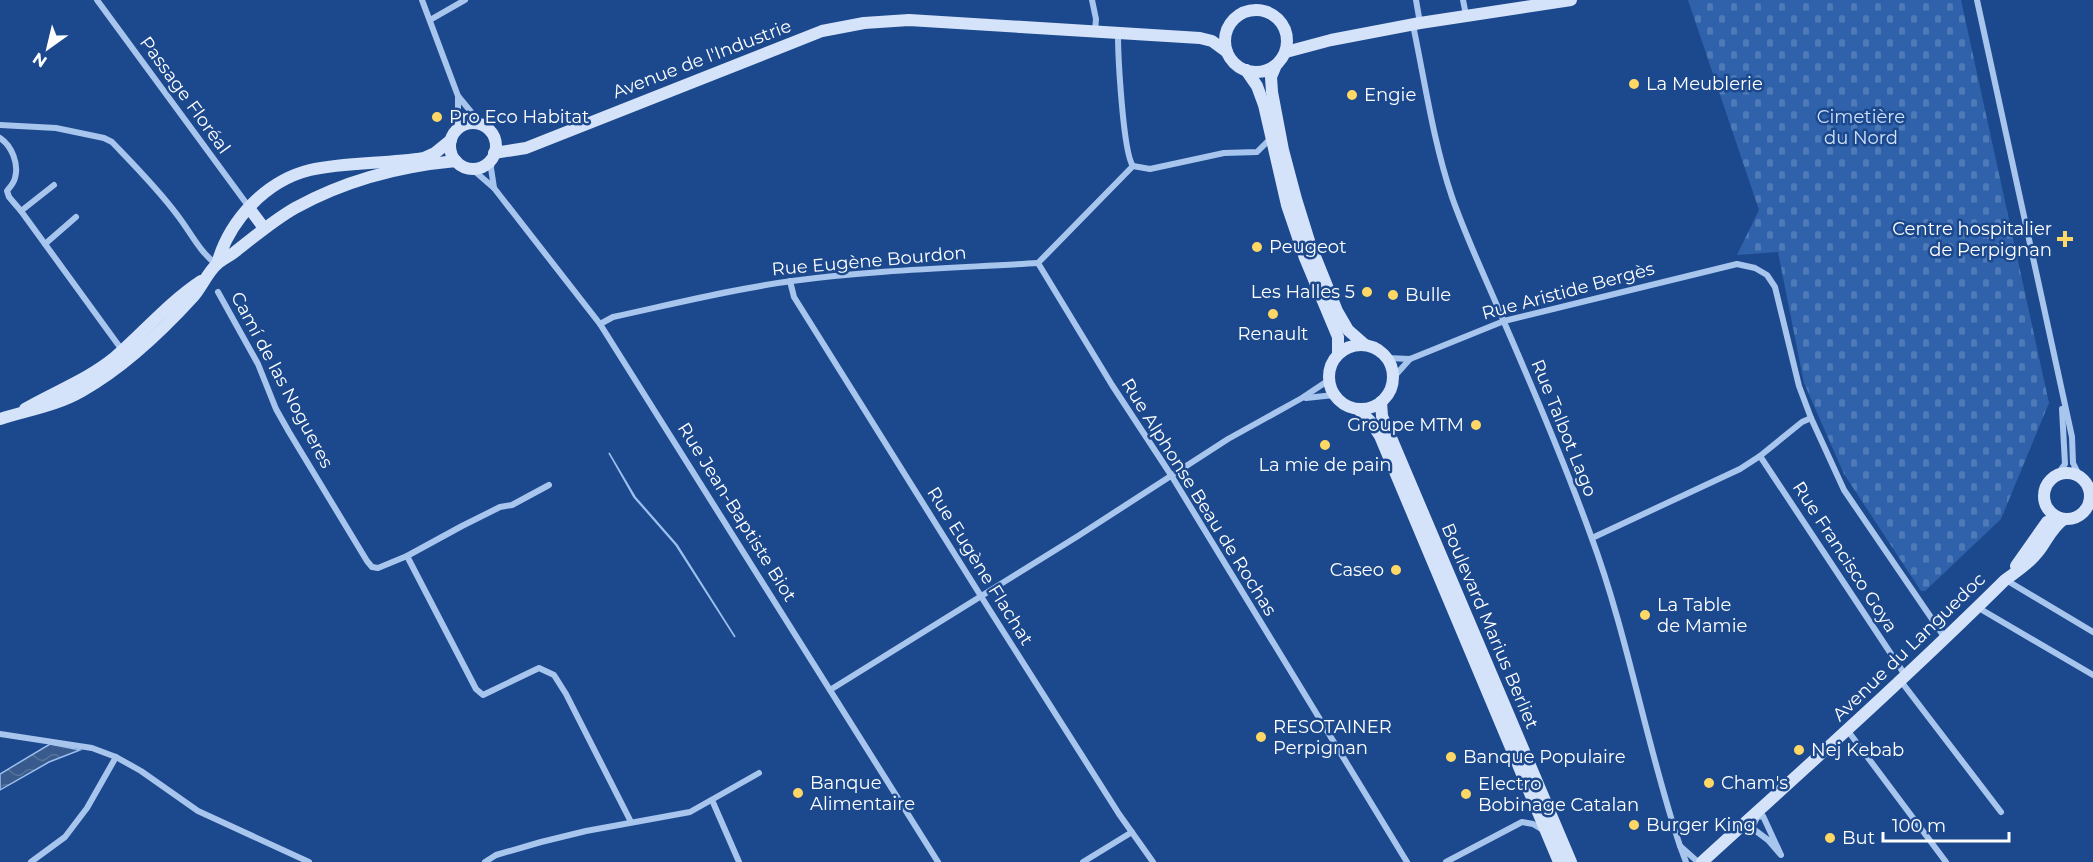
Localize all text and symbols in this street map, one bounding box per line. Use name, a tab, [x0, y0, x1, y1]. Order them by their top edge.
street label: Avenue de l'Industrie	[609, 15, 795, 103]
north arrow	[18, 18, 78, 78]
street label: Passage Floréal	[135, 32, 235, 158]
text: N	[29, 49, 51, 72]
place label: La Meublerie	[1646, 73, 1763, 95]
marker: La Meublerie	[1627, 77, 1641, 91]
place label: Engie	[1364, 84, 1416, 106]
marker: Engie	[1345, 88, 1359, 102]
place label: Pro Eco Habitat	[449, 106, 589, 128]
park label: Cimetière du Nord	[1817, 106, 1905, 149]
marker: Pro Eco Habitat	[430, 110, 444, 124]
place label: Centre hospitalier de Perpignan	[1892, 218, 2052, 261]
marker: Centre hospitalier de Perpignan	[2056, 230, 2074, 248]
place label: Peugeot	[1269, 236, 1346, 258]
marker: Peugeot	[1250, 240, 1264, 254]
street label: Rue Eugène Bourdon	[771, 242, 967, 280]
street label: Rue Aristide Bergès	[1479, 257, 1657, 325]
place label: Les Halles 5	[1251, 281, 1355, 303]
place label: Bulle	[1405, 284, 1451, 306]
marker: Les Halles 5	[1360, 285, 1374, 299]
street label: Camí de las Nogueres	[226, 288, 338, 472]
marker: Bulle	[1386, 288, 1400, 302]
marker: Renault	[1266, 307, 1280, 321]
place label: Renault	[1238, 323, 1308, 345]
street label: Rue Talbot Lago	[1526, 356, 1602, 500]
street label: Rue Alphonse Beau de Rochas	[1117, 374, 1282, 620]
place label: Groupe MTM	[1347, 414, 1464, 436]
street label: Rue Jean-Baptiste Biot	[673, 418, 801, 606]
marker: Groupe MTM	[1469, 418, 1483, 432]
marker: La mie de pain	[1318, 438, 1332, 452]
place label: La mie de pain	[1258, 454, 1392, 476]
street label: Rue Francisco Goya	[1788, 477, 1902, 637]
street label: Rue Eugène Flachat	[922, 483, 1038, 649]
street label: Boulevard Marius Berliet	[1437, 520, 1543, 732]
place label: Caseo	[1330, 559, 1384, 581]
marker: Caseo	[1389, 563, 1403, 577]
street label: Avenue du Languedoc	[1828, 568, 1990, 726]
place label: La Table de Mamie	[1657, 594, 1748, 637]
marker: La Table de Mamie	[1638, 608, 1652, 622]
place label: RESOTAINER Perpignan	[1273, 716, 1392, 759]
marker: RESOTAINER Perpignan	[1254, 730, 1268, 744]
place label: Nej Kebab	[1811, 739, 1904, 761]
marker: Nej Kebab	[1792, 743, 1806, 757]
place label: Banque Populaire	[1463, 746, 1626, 768]
marker: Banque Populaire	[1444, 750, 1458, 764]
place label: Banque Alimentaire	[810, 772, 915, 815]
place label: Cham's	[1721, 772, 1788, 794]
place label: Electro Bobinage Catalan	[1478, 773, 1639, 816]
marker: Cham's	[1702, 776, 1716, 790]
marker: Banque Alimentaire	[791, 786, 805, 800]
marker: Electro Bobinage Catalan	[1459, 787, 1473, 801]
scale bar	[1883, 805, 2009, 843]
place label: Burger King	[1646, 814, 1756, 836]
text: 100 m	[1892, 815, 1946, 837]
marker: Burger King	[1627, 818, 1641, 832]
place label: But	[1842, 827, 1875, 849]
marker: But	[1823, 831, 1837, 845]

